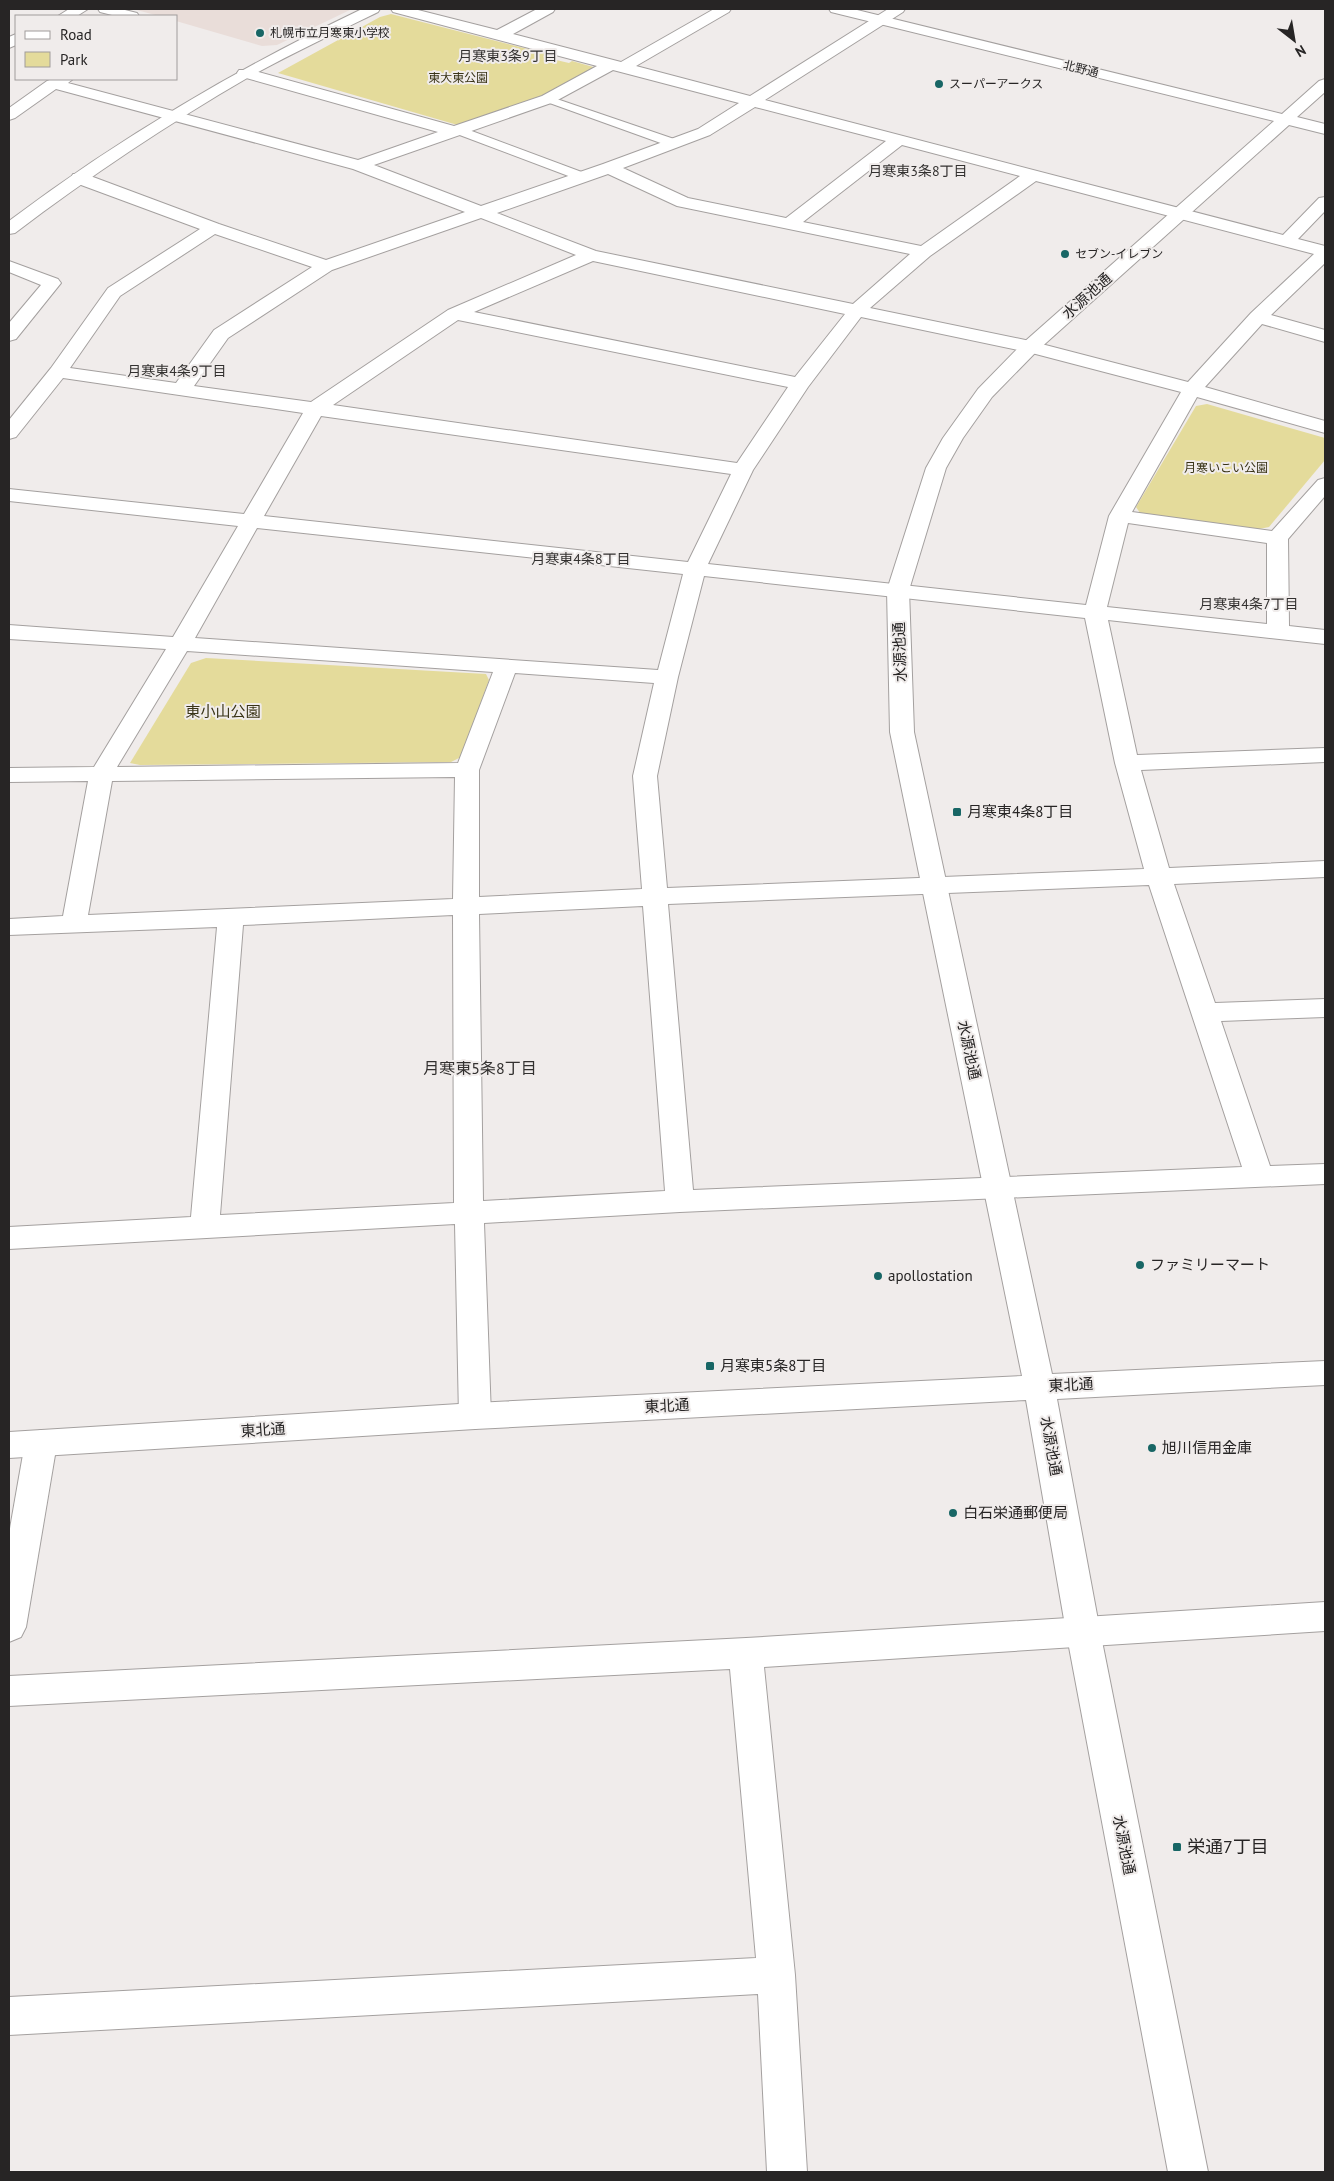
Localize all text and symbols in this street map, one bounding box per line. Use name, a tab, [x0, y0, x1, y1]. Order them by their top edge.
legend	[15, 15, 178, 80]
north arrow	[1269, 15, 1319, 65]
text: Road	[60, 25, 92, 44]
place label: 札幌市立月寒東小学校	[270, 25, 390, 40]
marker: 札幌市立月寒東小学校	[254, 27, 266, 39]
text: N	[1292, 41, 1309, 61]
district label: 月寒東3条9丁目	[458, 47, 558, 65]
text: Park	[60, 50, 88, 69]
street label: 北野通	[1062, 57, 1100, 80]
park label: 東大東公園	[428, 70, 488, 85]
place label: スーパーアークス	[949, 76, 1043, 91]
marker: スーパーアークス	[933, 78, 945, 90]
district label: 月寒東3条8丁目	[868, 162, 968, 180]
place label: セブン-イレブン	[1075, 246, 1163, 261]
marker: セブン-イレブン	[1059, 248, 1071, 260]
street label: 水源池通	[1058, 268, 1115, 323]
district label: 月寒東4条9丁目	[127, 362, 227, 380]
park label: 月寒いこい公園	[1184, 460, 1268, 475]
district label: 月寒東4条8丁目	[531, 550, 631, 568]
district label: 月寒東4条7丁目	[1199, 595, 1299, 613]
street label: 水源池通	[889, 622, 910, 682]
park label: 東小山公園	[185, 702, 261, 721]
place label: 月寒東4条8丁目	[967, 802, 1073, 821]
marker: 月寒東4条8丁目	[951, 806, 963, 818]
street label: 水源池通	[954, 1019, 985, 1081]
district label: 月寒東5条8丁目	[423, 1058, 537, 1078]
place label: ファミリーマート	[1150, 1255, 1270, 1274]
marker: ファミリーマート	[1134, 1259, 1146, 1271]
place label: apollostation	[888, 1266, 973, 1285]
marker: apollostation	[872, 1270, 884, 1282]
place label: 月寒東5条8丁目	[720, 1356, 826, 1375]
marker: 月寒東5条8丁目	[704, 1360, 716, 1372]
street label: 東北通	[1048, 1374, 1094, 1395]
street label: 東北通	[644, 1395, 690, 1416]
street label: 水源池通	[1037, 1415, 1066, 1477]
street label: 東北通	[240, 1418, 286, 1441]
place label: 旭川信用金庫	[1162, 1438, 1252, 1457]
marker: 旭川信用金庫	[1146, 1442, 1158, 1454]
place label: 白石栄通郵便局	[963, 1503, 1068, 1522]
marker: 白石栄通郵便局	[947, 1507, 959, 1519]
street label: 水源池通	[1109, 1814, 1140, 1876]
place label: 栄通7丁目	[1187, 1835, 1269, 1858]
marker: 栄通7丁目	[1171, 1841, 1183, 1853]

